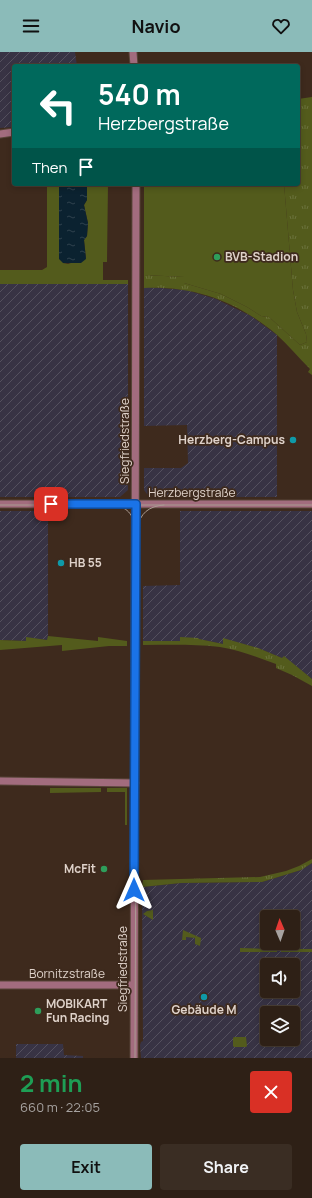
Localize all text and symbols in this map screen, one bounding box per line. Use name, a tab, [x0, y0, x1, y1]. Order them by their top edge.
text: Navio	[131, 14, 181, 38]
icon: menu	[20, 15, 42, 37]
icon: heart	[270, 15, 292, 37]
text: 540 m	[98, 75, 181, 113]
icon: left	[32, 80, 84, 132]
text: Herzbergstraße	[98, 111, 229, 135]
icon: arrive	[75, 156, 97, 178]
text: Then	[32, 157, 67, 178]
place label: BVB-Stadion	[225, 248, 298, 265]
marker: BVB-Stadion	[212, 252, 222, 262]
street label: Siegfriedstraße	[116, 398, 133, 484]
place label: Herzberg-Campus	[178, 431, 285, 448]
marker: Herzberg-Campus	[288, 435, 298, 445]
street label: Herzbergstraße	[148, 484, 236, 501]
pin	[34, 487, 68, 521]
icon: arrive	[40, 493, 62, 515]
place label: HB 55	[69, 554, 102, 571]
marker: HB 55	[56, 558, 66, 568]
place label: McFit	[64, 860, 96, 877]
marker: McFit	[99, 864, 109, 874]
position arrow	[113, 869, 155, 911]
north arrow	[260, 910, 300, 950]
map controls	[260, 910, 300, 1046]
street label: Siegfriedstraße	[114, 926, 131, 1012]
button: sound	[260, 958, 300, 998]
street label: Bornitzstraße	[29, 965, 105, 982]
marker: Gebäude M	[199, 992, 209, 1002]
place label: MOBIKART Fun Racing	[46, 995, 110, 1026]
place label: Gebäude M	[171, 1001, 237, 1018]
marker: MOBIKART Fun Racing	[33, 1006, 43, 1016]
button: layers	[260, 1006, 300, 1046]
text: 2 min	[20, 1066, 82, 1099]
button: close	[250, 1071, 292, 1113]
text: 660 m · 22:05	[20, 1098, 100, 1116]
button: Exit	[20, 1144, 152, 1190]
button: Share	[160, 1144, 292, 1190]

